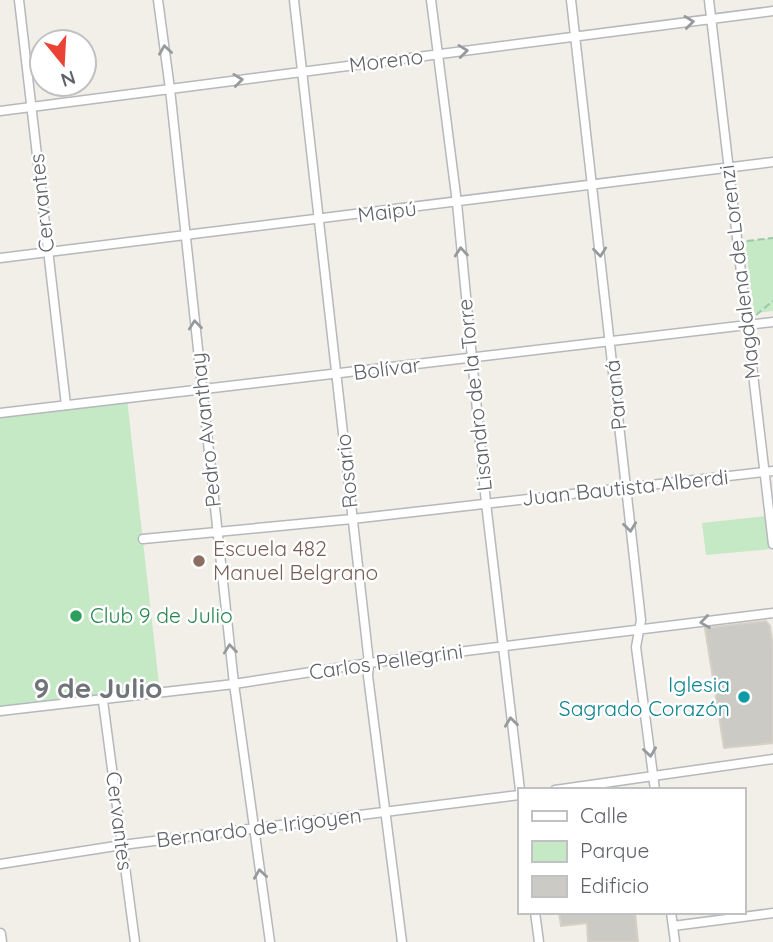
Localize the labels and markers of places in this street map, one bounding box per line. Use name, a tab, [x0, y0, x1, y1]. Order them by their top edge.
place label: Escuela 482 Manuel Belgrano	[213, 535, 378, 585]
marker: Escuela 482 Manuel Belgrano	[191, 553, 207, 569]
place label: Club 9 de Julio	[90, 602, 233, 628]
marker: Club 9 de Julio	[68, 608, 84, 624]
place label: Iglesia Sagrado Corazón	[559, 671, 730, 721]
marker: Iglesia Sagrado Corazón	[736, 689, 752, 705]

